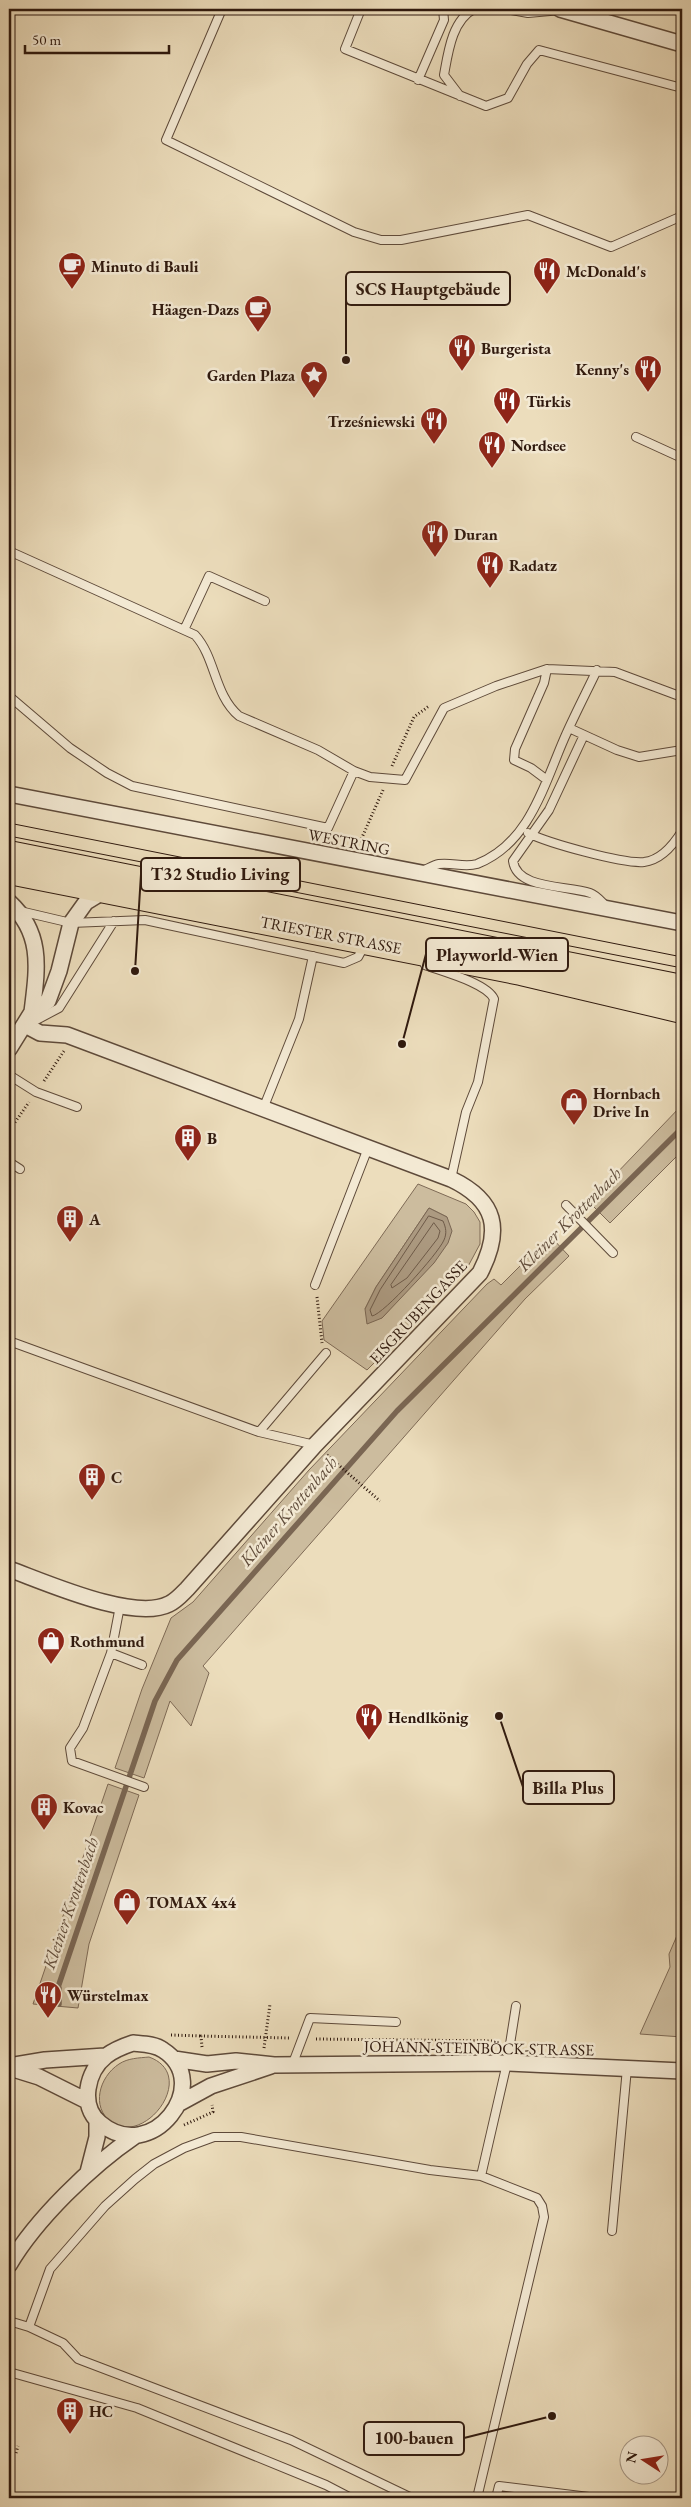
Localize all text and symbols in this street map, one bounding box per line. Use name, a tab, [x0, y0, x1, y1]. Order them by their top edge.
scale bar	[25, 22, 169, 54]
text: 50 m	[32, 30, 61, 49]
cafe icon: Minuto di Bauli	[57, 251, 87, 290]
place label: Minuto di Bauli	[91, 256, 199, 277]
restaurant icon: McDonald's	[532, 256, 562, 295]
place label: McDonald's	[566, 261, 646, 282]
callout: SCS Hauptgebäude	[346, 272, 510, 305]
text: SCS Hauptgebäude	[356, 277, 501, 300]
cafe icon: Häagen-Dazs	[243, 294, 273, 333]
place label: Häagen-Dazs	[152, 299, 239, 320]
restaurant icon: Burgerista	[447, 333, 477, 372]
place label: Burgerista	[481, 338, 552, 359]
restaurant icon: Kenny's	[633, 354, 663, 393]
place label: Kenny's	[576, 359, 629, 380]
place icon: Garden Plaza	[299, 360, 329, 399]
place label: Garden Plaza	[207, 365, 296, 386]
restaurant icon: Türkis	[492, 386, 522, 425]
place label: Türkis	[526, 391, 571, 412]
restaurant icon: Trześniewski	[419, 406, 449, 445]
place label: Trześniewski	[327, 411, 415, 432]
restaurant icon: Nordsee	[477, 430, 507, 469]
place label: Nordsee	[511, 435, 566, 456]
restaurant icon: Duran	[420, 519, 450, 558]
place label: Duran	[454, 524, 498, 545]
restaurant icon: Radatz	[475, 550, 505, 589]
place label: Radatz	[509, 555, 557, 576]
street label: WESTRING	[306, 824, 392, 860]
callout: T32 Studio Living	[141, 858, 300, 891]
text: T32 Studio Living	[150, 862, 291, 885]
street label: TRIESTER STRASSE	[259, 911, 403, 959]
callout: Playworld-Wien	[426, 938, 568, 971]
text: Playworld-Wien	[436, 943, 558, 966]
place label: Hornbach Drive In	[593, 1083, 660, 1122]
shop icon: Hornbach Drive In	[559, 1087, 589, 1126]
building icon: B	[173, 1123, 203, 1162]
place label: B	[207, 1128, 217, 1149]
water label: Kleiner Krottenbach	[511, 1162, 626, 1277]
building icon: A	[55, 1204, 85, 1243]
place label: A	[88, 1209, 101, 1230]
street label: EISGRUBENGASSE	[364, 1256, 472, 1368]
water label: Kleiner Krottenbach	[233, 1451, 342, 1571]
building icon: C	[77, 1462, 107, 1501]
place label: C	[111, 1467, 122, 1488]
shop icon: Rothmund	[36, 1626, 66, 1665]
place label: Rothmund	[70, 1631, 145, 1652]
restaurant icon: Hendlkönig	[354, 1702, 384, 1741]
place label: Hendlkönig	[388, 1707, 469, 1728]
callout: Billa Plus	[523, 1771, 614, 1804]
text: Billa Plus	[532, 1776, 604, 1799]
building icon: Kovac	[29, 1792, 59, 1831]
place label: Kovac	[63, 1797, 104, 1818]
water label: Kleiner Krottenbach	[36, 1834, 103, 1973]
shop icon: TOMAX 4x4	[112, 1887, 142, 1926]
place label: TOMAX 4x4	[146, 1892, 236, 1913]
restaurant icon: Würstelmax	[33, 1980, 63, 2019]
place label: Würstelmax	[67, 1985, 149, 2006]
street label: JOHANN-STEINBÖCK-STRASSE	[362, 2035, 594, 2061]
building icon: HC	[55, 2396, 85, 2435]
place label: HC	[89, 2401, 113, 2422]
callout: 100-bauen	[364, 2422, 464, 2455]
text: 100-bauen	[374, 2426, 454, 2449]
north arrow	[618, 2434, 668, 2484]
text: N	[621, 2449, 641, 2465]

